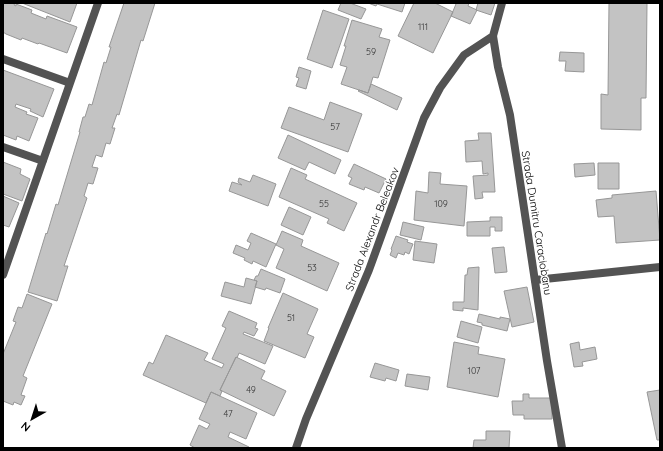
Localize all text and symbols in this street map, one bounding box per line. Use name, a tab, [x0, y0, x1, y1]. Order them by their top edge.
house number: 111	[418, 21, 428, 32]
house number: 59	[366, 46, 376, 57]
house number: 57	[330, 121, 340, 132]
street label: Strada Dumitru Caraciobanu	[519, 150, 555, 296]
street label: Strada Alexandr Beleakov	[342, 165, 402, 293]
house number: 55	[319, 198, 329, 209]
house number: 109	[434, 198, 448, 209]
house number: 53	[307, 262, 317, 273]
house number: 51	[287, 312, 295, 323]
house number: 107	[468, 365, 481, 376]
house number: 49	[246, 384, 256, 395]
north arrow	[12, 399, 52, 439]
house number: 47	[223, 408, 233, 419]
text: N	[18, 419, 33, 435]

